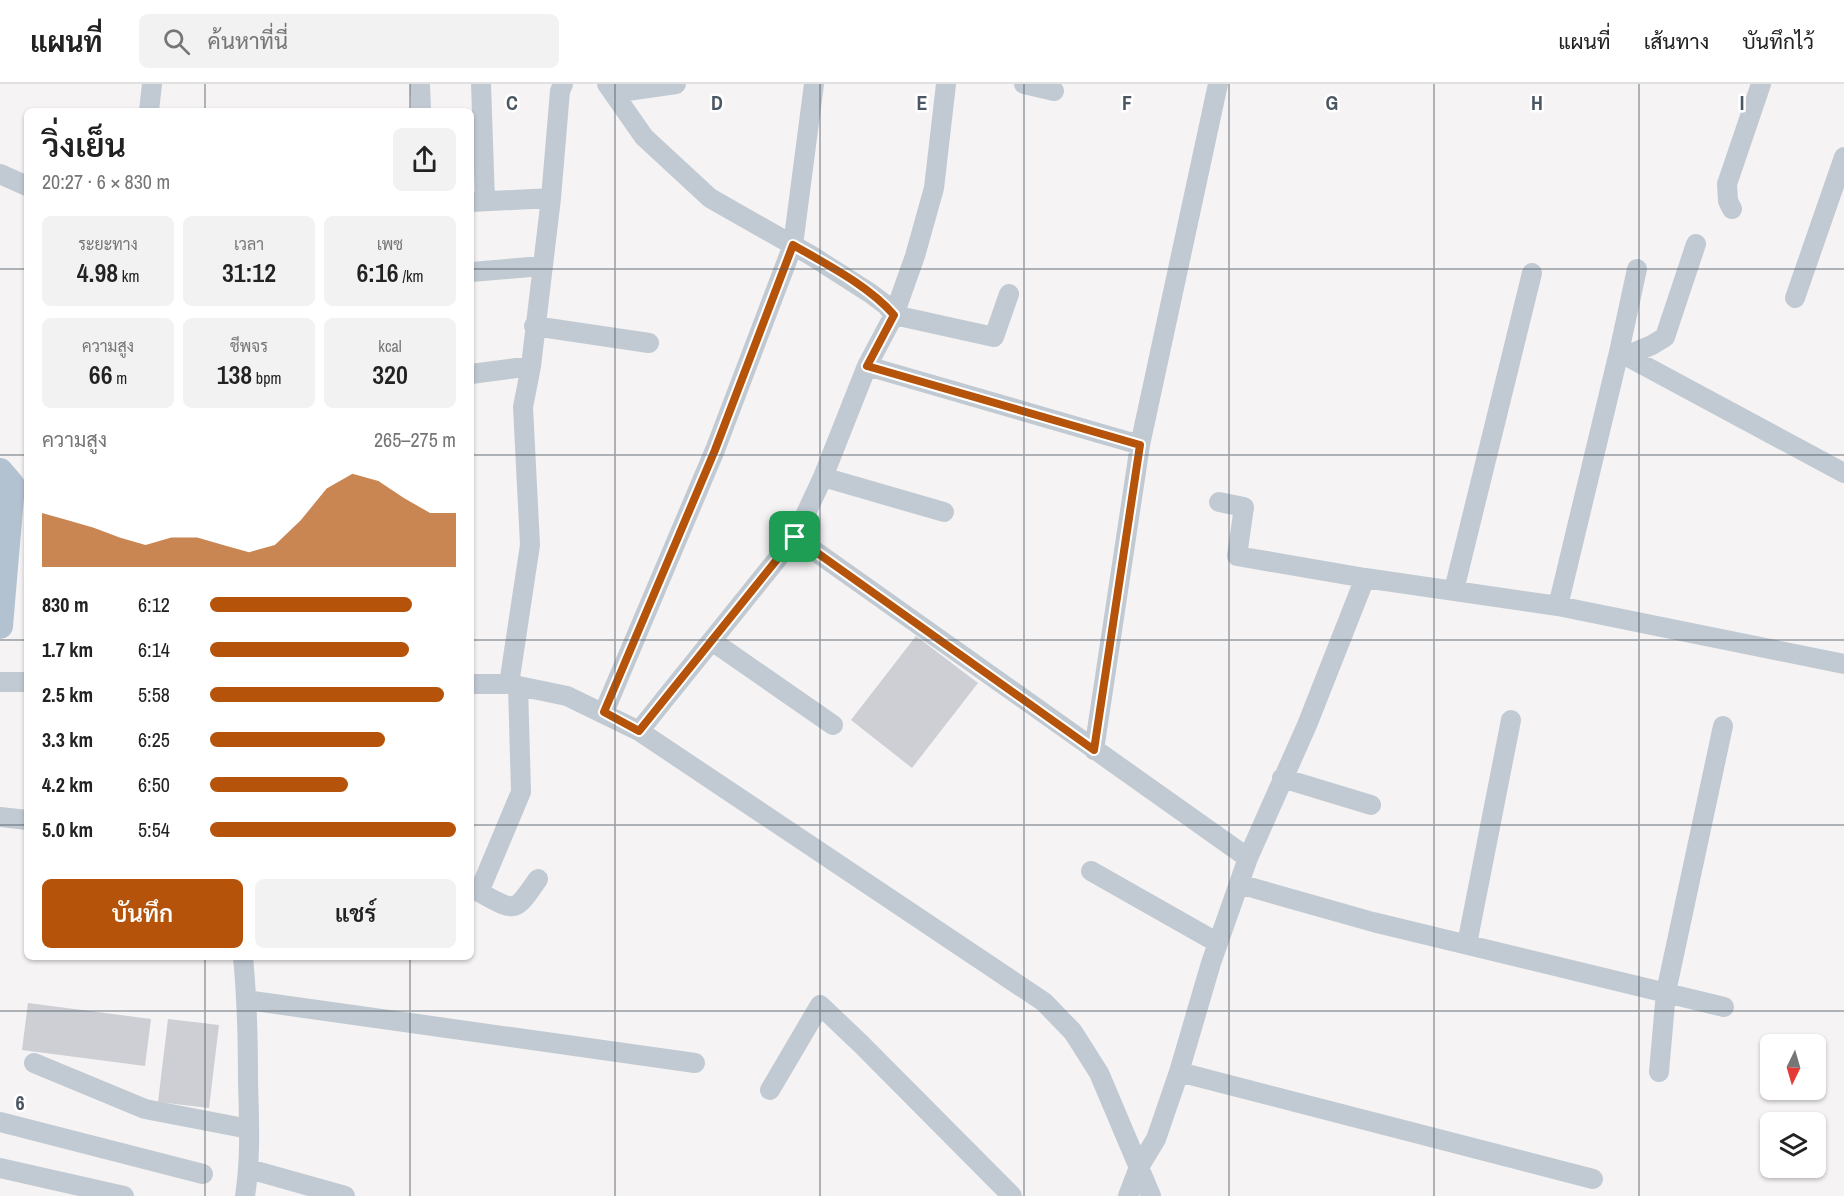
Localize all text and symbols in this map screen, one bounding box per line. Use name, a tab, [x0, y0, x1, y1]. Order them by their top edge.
search box	[139, 14, 559, 68]
text: แผนที่	[30, 23, 103, 61]
icon: search	[160, 25, 193, 58]
text: ค้นหาที่นี่	[208, 26, 288, 56]
text: แผนที่	[1558, 27, 1611, 56]
text: เส้นทาง	[1644, 27, 1709, 56]
text: บันทึกไว้	[1742, 27, 1814, 56]
text: C	[506, 89, 518, 116]
text: D	[711, 89, 723, 116]
text: E	[917, 89, 928, 116]
text: F	[1122, 89, 1132, 116]
text: G	[1326, 89, 1338, 116]
text: H	[1531, 89, 1543, 116]
text: I	[1740, 89, 1744, 116]
text: วิ่งเย็น	[42, 123, 126, 167]
button: share	[393, 128, 456, 191]
text: 20:27 · 6 × 830 m	[42, 168, 170, 195]
text: ระยะทาง	[78, 233, 138, 255]
text: เวลา	[234, 233, 264, 255]
text: เพซ	[377, 233, 403, 255]
text: 4.98	[77, 255, 118, 290]
text: 31:12	[222, 255, 276, 290]
text: 6:16	[356, 255, 399, 290]
text: km	[118, 265, 139, 287]
text: /km	[399, 265, 424, 287]
text: ความสูง	[82, 335, 134, 357]
text: ชีพจร	[230, 335, 268, 357]
text: kcal	[378, 335, 402, 357]
text: 66	[89, 357, 113, 392]
text: 138	[217, 357, 252, 392]
text: 320	[372, 357, 408, 392]
text: m	[113, 367, 127, 389]
text: bpm	[252, 367, 281, 389]
text: ความสูง	[42, 426, 107, 453]
text: 265–275 m	[374, 426, 456, 453]
pin	[769, 511, 820, 562]
icon: arrive	[778, 520, 811, 553]
text: 830 m	[42, 591, 89, 618]
text: 6:12	[138, 591, 170, 618]
text: 1.7 km	[42, 636, 93, 663]
text: 6:14	[138, 636, 170, 663]
text: 2.5 km	[42, 681, 93, 708]
text: 5:58	[138, 681, 170, 708]
text: 3.3 km	[42, 726, 93, 753]
text: 6:25	[138, 726, 170, 753]
text: 4.2 km	[42, 771, 93, 798]
text: 6:50	[138, 771, 170, 798]
text: 5.0 km	[42, 816, 93, 843]
text: 5:54	[138, 816, 170, 843]
button: บันทึก	[42, 879, 243, 948]
button: แชร์	[255, 879, 456, 948]
north arrow	[1760, 1034, 1826, 1100]
map controls	[1760, 1034, 1826, 1178]
text: 6	[15, 1089, 25, 1116]
button: layers	[1760, 1112, 1826, 1178]

